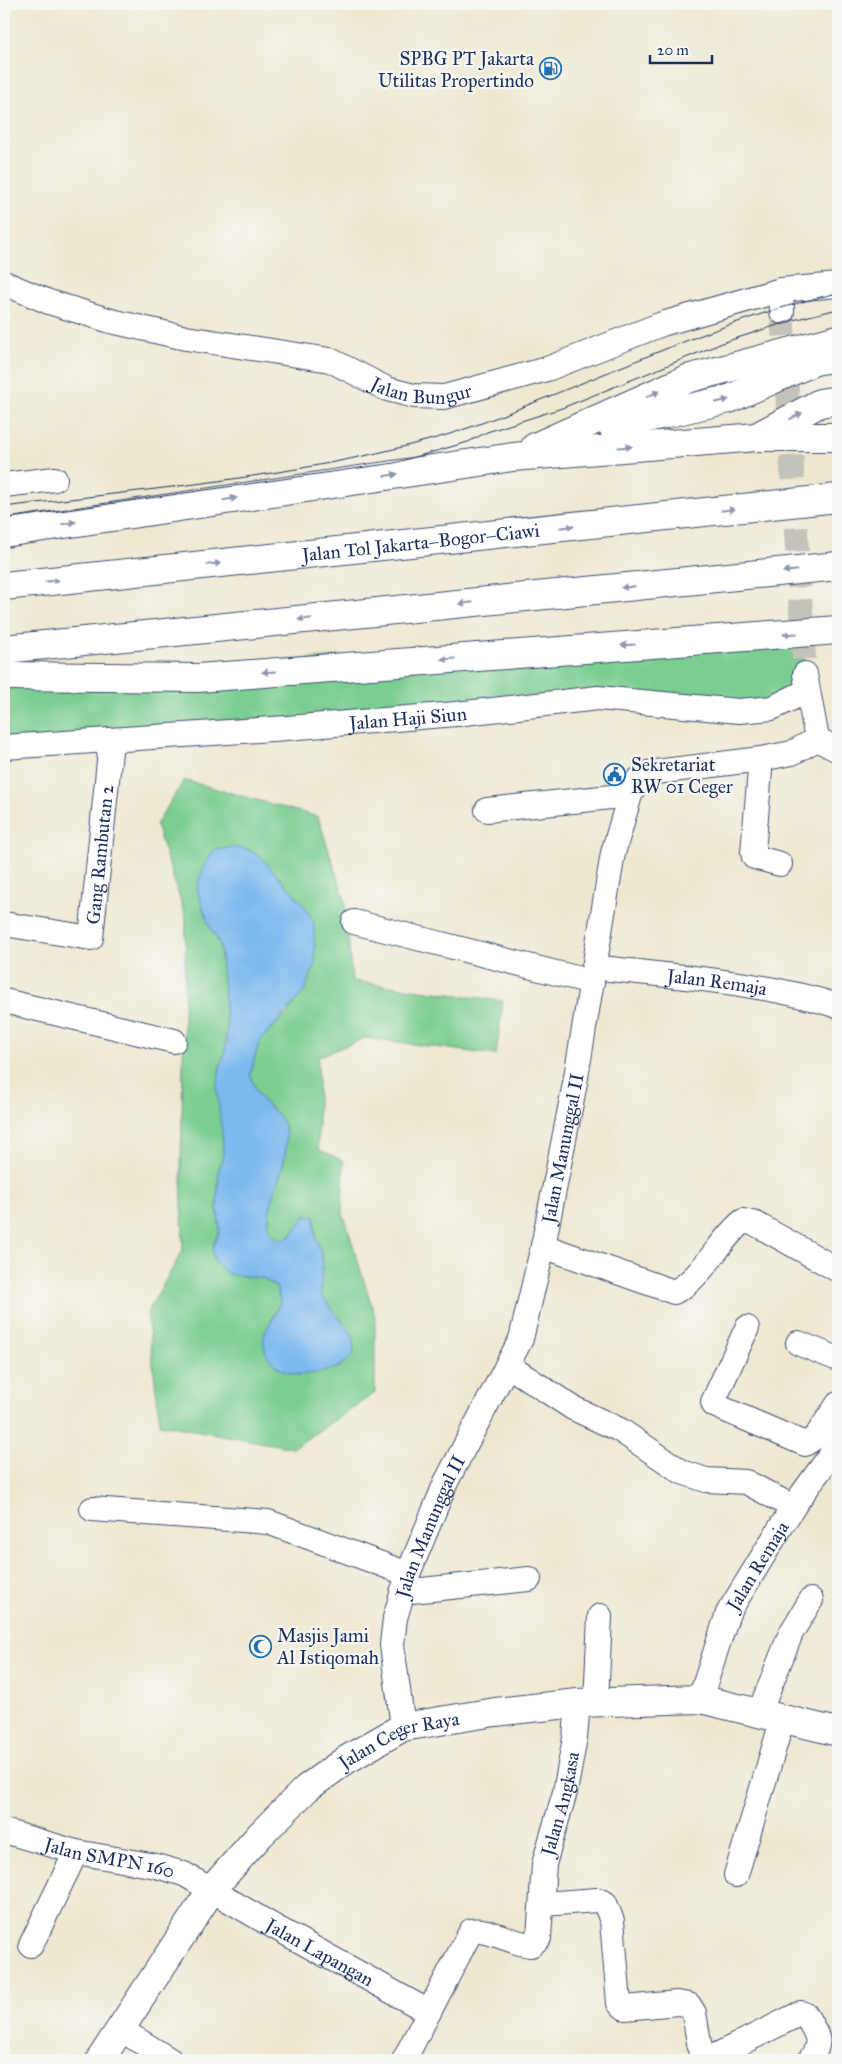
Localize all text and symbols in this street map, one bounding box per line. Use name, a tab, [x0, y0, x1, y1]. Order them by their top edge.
scale bar	[650, 32, 712, 64]
text: 20 m	[657, 41, 689, 59]
place label: SPBG PT Jakarta Utilitas Propertindo	[378, 47, 535, 92]
fuel station icon: SPBG PT Jakarta Utilitas Propertindo	[538, 57, 562, 81]
street label: Jalan Bungur	[365, 371, 475, 409]
one-way arrow	[646, 389, 660, 397]
one-way arrow	[714, 397, 729, 405]
one-way arrow	[790, 411, 803, 420]
one-way arrow	[618, 443, 634, 451]
one-way arrow	[383, 471, 399, 479]
one-way arrow	[222, 495, 238, 503]
one-way arrow	[721, 506, 737, 514]
one-way arrow	[62, 519, 78, 527]
street label: Jalan Tol Jakarta–Bogor–Ciawi	[299, 519, 541, 568]
one-way arrow	[559, 523, 575, 531]
one-way arrow	[206, 560, 222, 568]
one-way arrow	[781, 567, 797, 575]
one-way arrow	[45, 577, 61, 585]
one-way arrow	[620, 583, 636, 591]
one-way arrow	[458, 599, 474, 607]
one-way arrow	[296, 615, 312, 623]
one-way arrow	[781, 630, 797, 638]
one-way arrow	[619, 642, 635, 650]
one-way arrow	[440, 655, 456, 663]
one-way arrow	[260, 669, 276, 677]
street label: Jalan Haji Siun	[346, 702, 468, 736]
place label: Sekretariat RW 01 Ceger	[631, 753, 734, 799]
public building icon: Sekretariat RW 01 Ceger	[603, 763, 627, 787]
street label: Gang Rambutan 2	[81, 783, 119, 926]
street label: Jalan Remaja	[664, 964, 770, 1001]
street label: Jalan Manunggal II	[536, 1072, 588, 1227]
street label: Jalan Manunggal II	[390, 1451, 470, 1603]
street label: Jalan Remaja	[720, 1516, 794, 1617]
place label: Masjis Jami Al Istiqomah	[276, 1624, 380, 1670]
mosque icon: Masjis Jami Al Istiqomah	[249, 1634, 273, 1658]
street label: Jalan Ceger Raya	[332, 1707, 462, 1776]
street label: Jalan Angkasa	[536, 1749, 584, 1861]
street label: Jalan SMPN 160	[39, 1832, 177, 1883]
street label: Jalan Lapangan	[259, 1912, 378, 1991]

